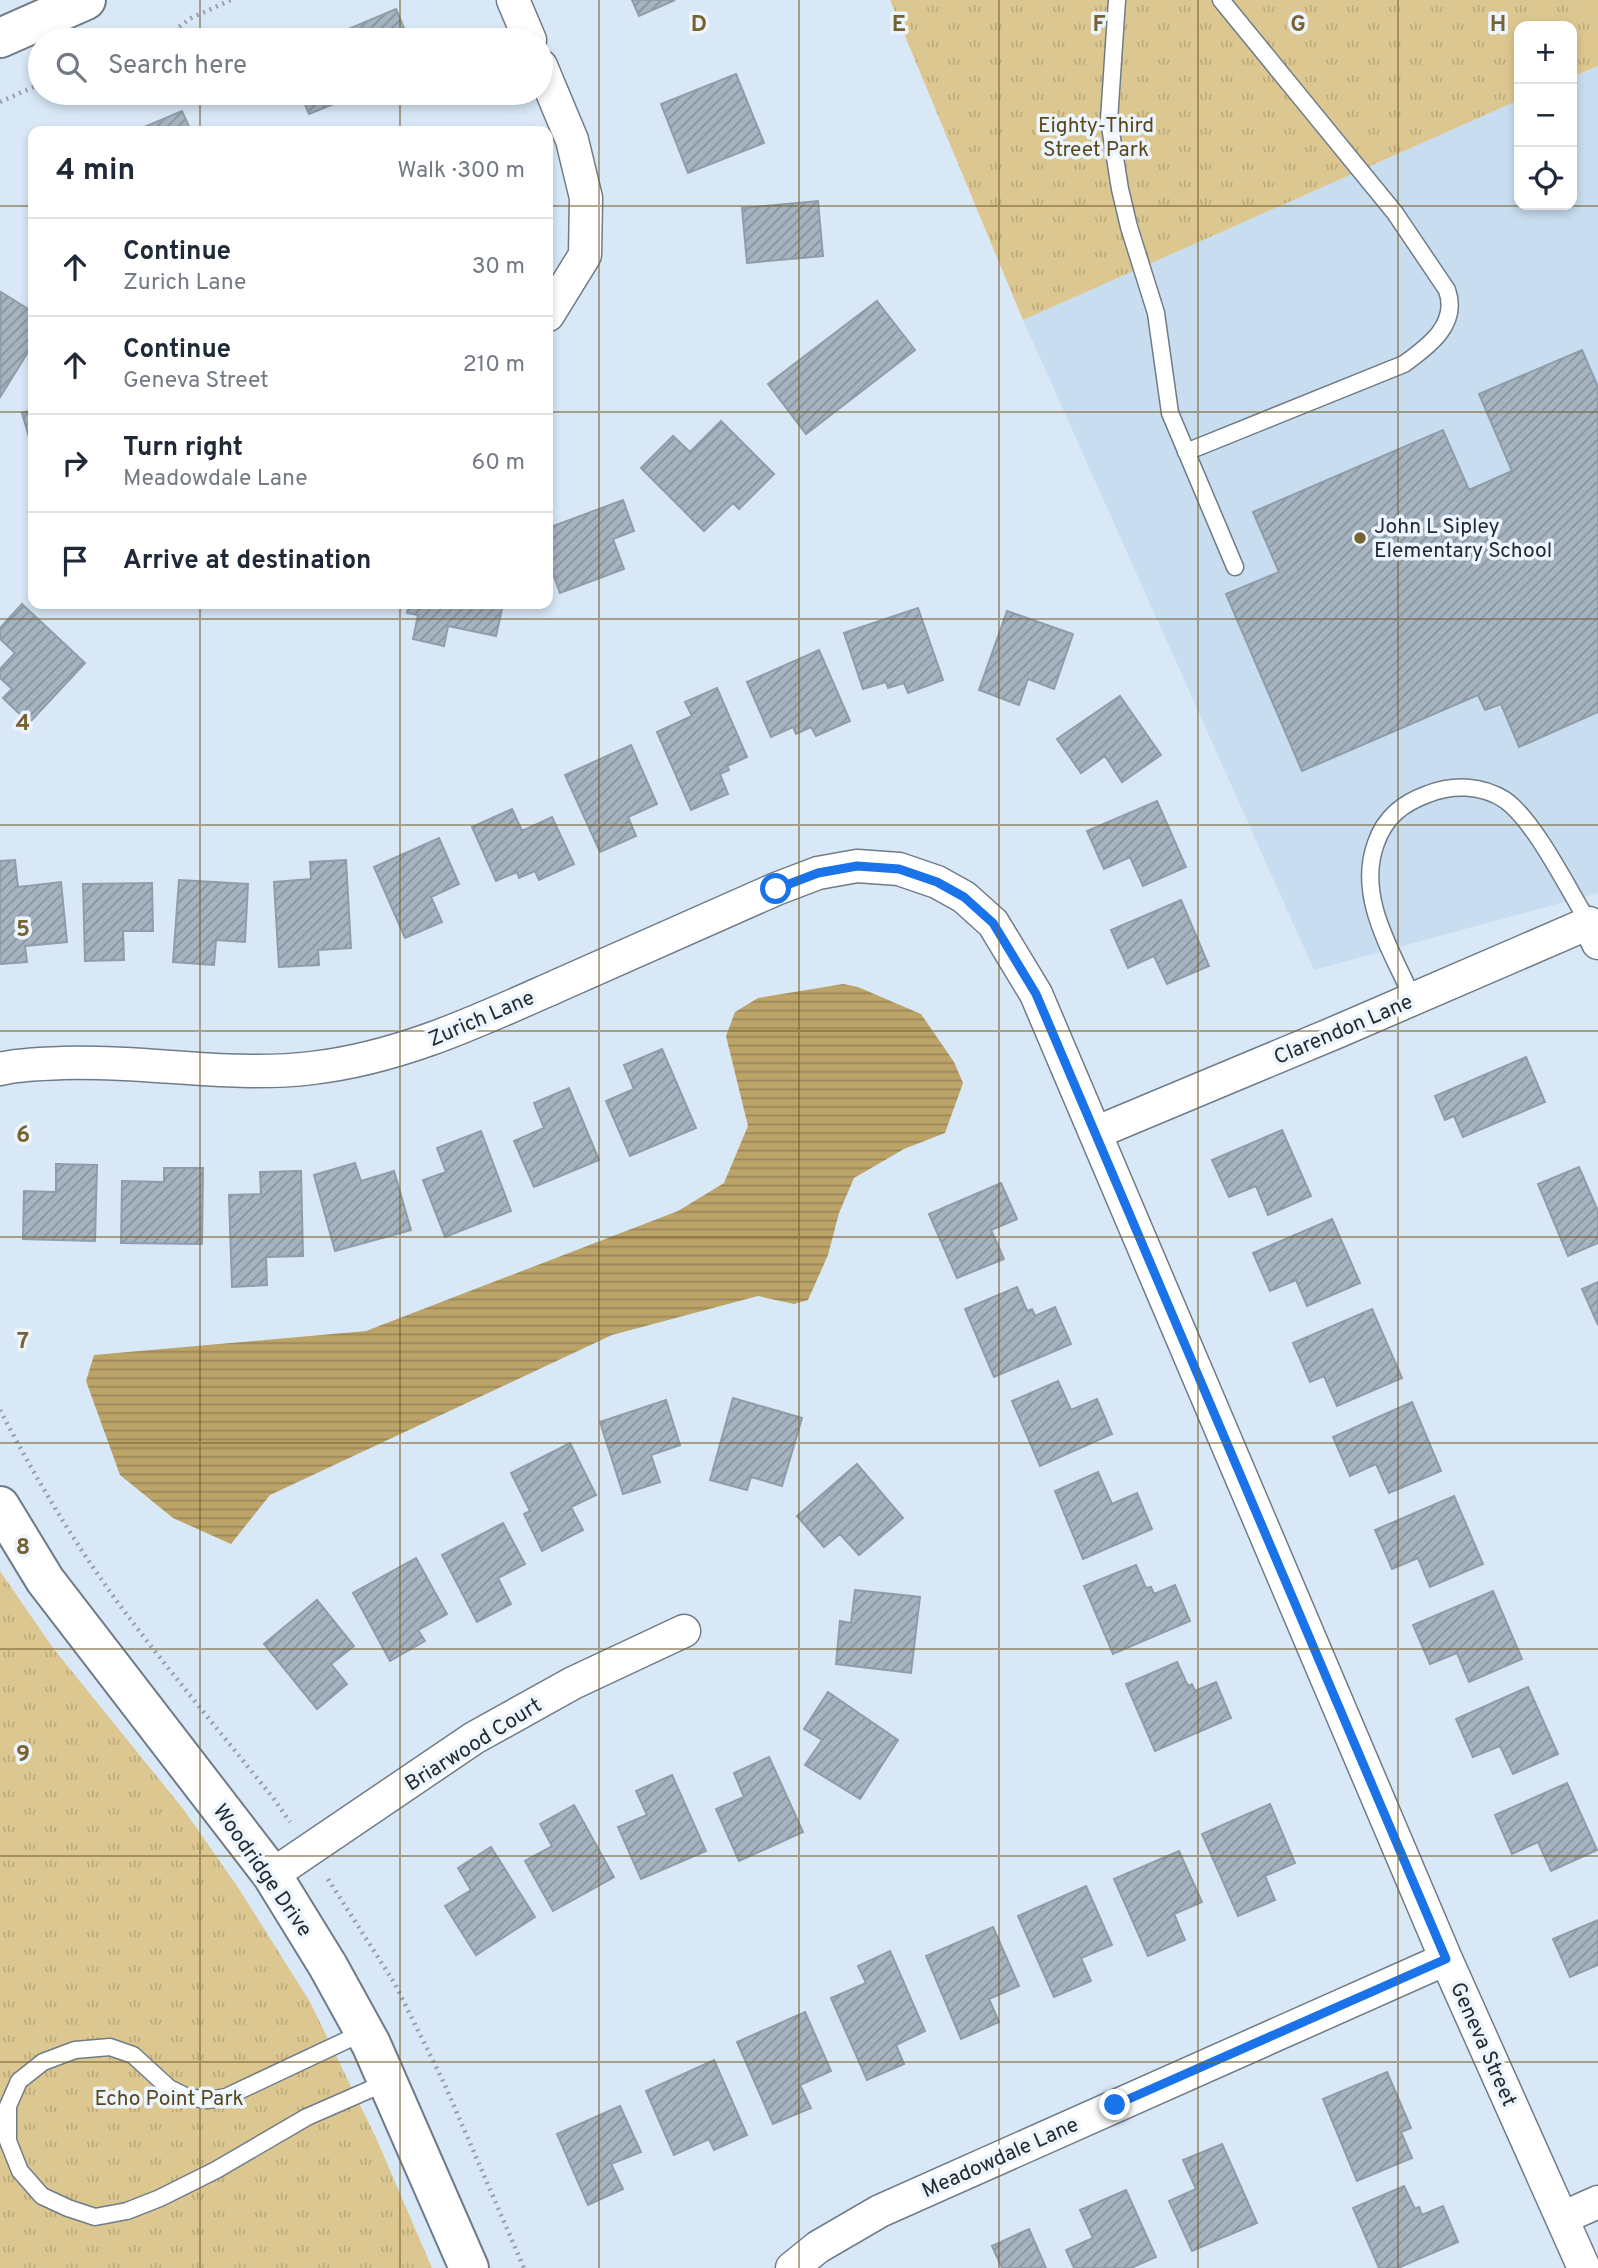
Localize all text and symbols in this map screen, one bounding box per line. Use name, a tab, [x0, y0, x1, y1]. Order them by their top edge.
text: D	[691, 11, 707, 40]
text: E	[892, 11, 906, 40]
text: F	[1092, 11, 1106, 40]
text: G	[1290, 11, 1306, 40]
text: H	[1490, 11, 1506, 40]
map controls	[1514, 21, 1577, 210]
button: +	[1514, 21, 1577, 84]
search box	[28, 28, 553, 105]
icon: search	[52, 48, 90, 86]
text: Search here	[108, 50, 247, 83]
button: −	[1514, 84, 1577, 147]
park label: Eighty-Third Street Park	[1038, 113, 1154, 164]
button: locate	[1514, 147, 1577, 210]
text: 4 min	[56, 153, 135, 190]
text: Walk · 300 m	[397, 157, 525, 186]
text: Continue	[123, 236, 231, 269]
icon: ahead	[56, 248, 94, 286]
text: 30 m	[472, 253, 525, 282]
text: Zurich Lane	[123, 269, 246, 298]
text: Continue	[123, 334, 231, 367]
icon: ahead	[56, 346, 94, 384]
text: 210 m	[463, 351, 525, 380]
text: Geneva Street	[123, 367, 269, 396]
text: Turn right	[123, 432, 243, 465]
icon: right	[56, 444, 94, 482]
text: 60 m	[472, 449, 525, 478]
text: Meadowdale Lane	[123, 465, 308, 494]
place label: John L Sipley Elementary School	[1374, 514, 1552, 565]
marker: John L Sipley Elementary School	[1352, 530, 1368, 546]
icon: arrive	[56, 542, 94, 580]
text: Arrive at destination	[123, 545, 371, 578]
text: 4	[16, 710, 30, 739]
route start	[760, 873, 791, 904]
text: 5	[16, 916, 30, 945]
street label: Zurich Lane	[424, 985, 539, 1054]
street label: Clarendon Lane	[1270, 989, 1417, 1072]
text: 6	[16, 1122, 30, 1151]
text: 7	[17, 1328, 29, 1357]
text: 8	[16, 1534, 30, 1563]
street label: Briarwood Court	[400, 1692, 547, 1798]
text: 9	[16, 1741, 30, 1770]
street label: Woodridge Drive	[206, 1799, 318, 1943]
street label: Geneva Street	[1443, 1978, 1522, 2111]
park label: Echo Point Park	[94, 2086, 244, 2113]
route end	[1099, 2089, 1130, 2120]
street label: Meadowdale Lane	[918, 2112, 1083, 2205]

